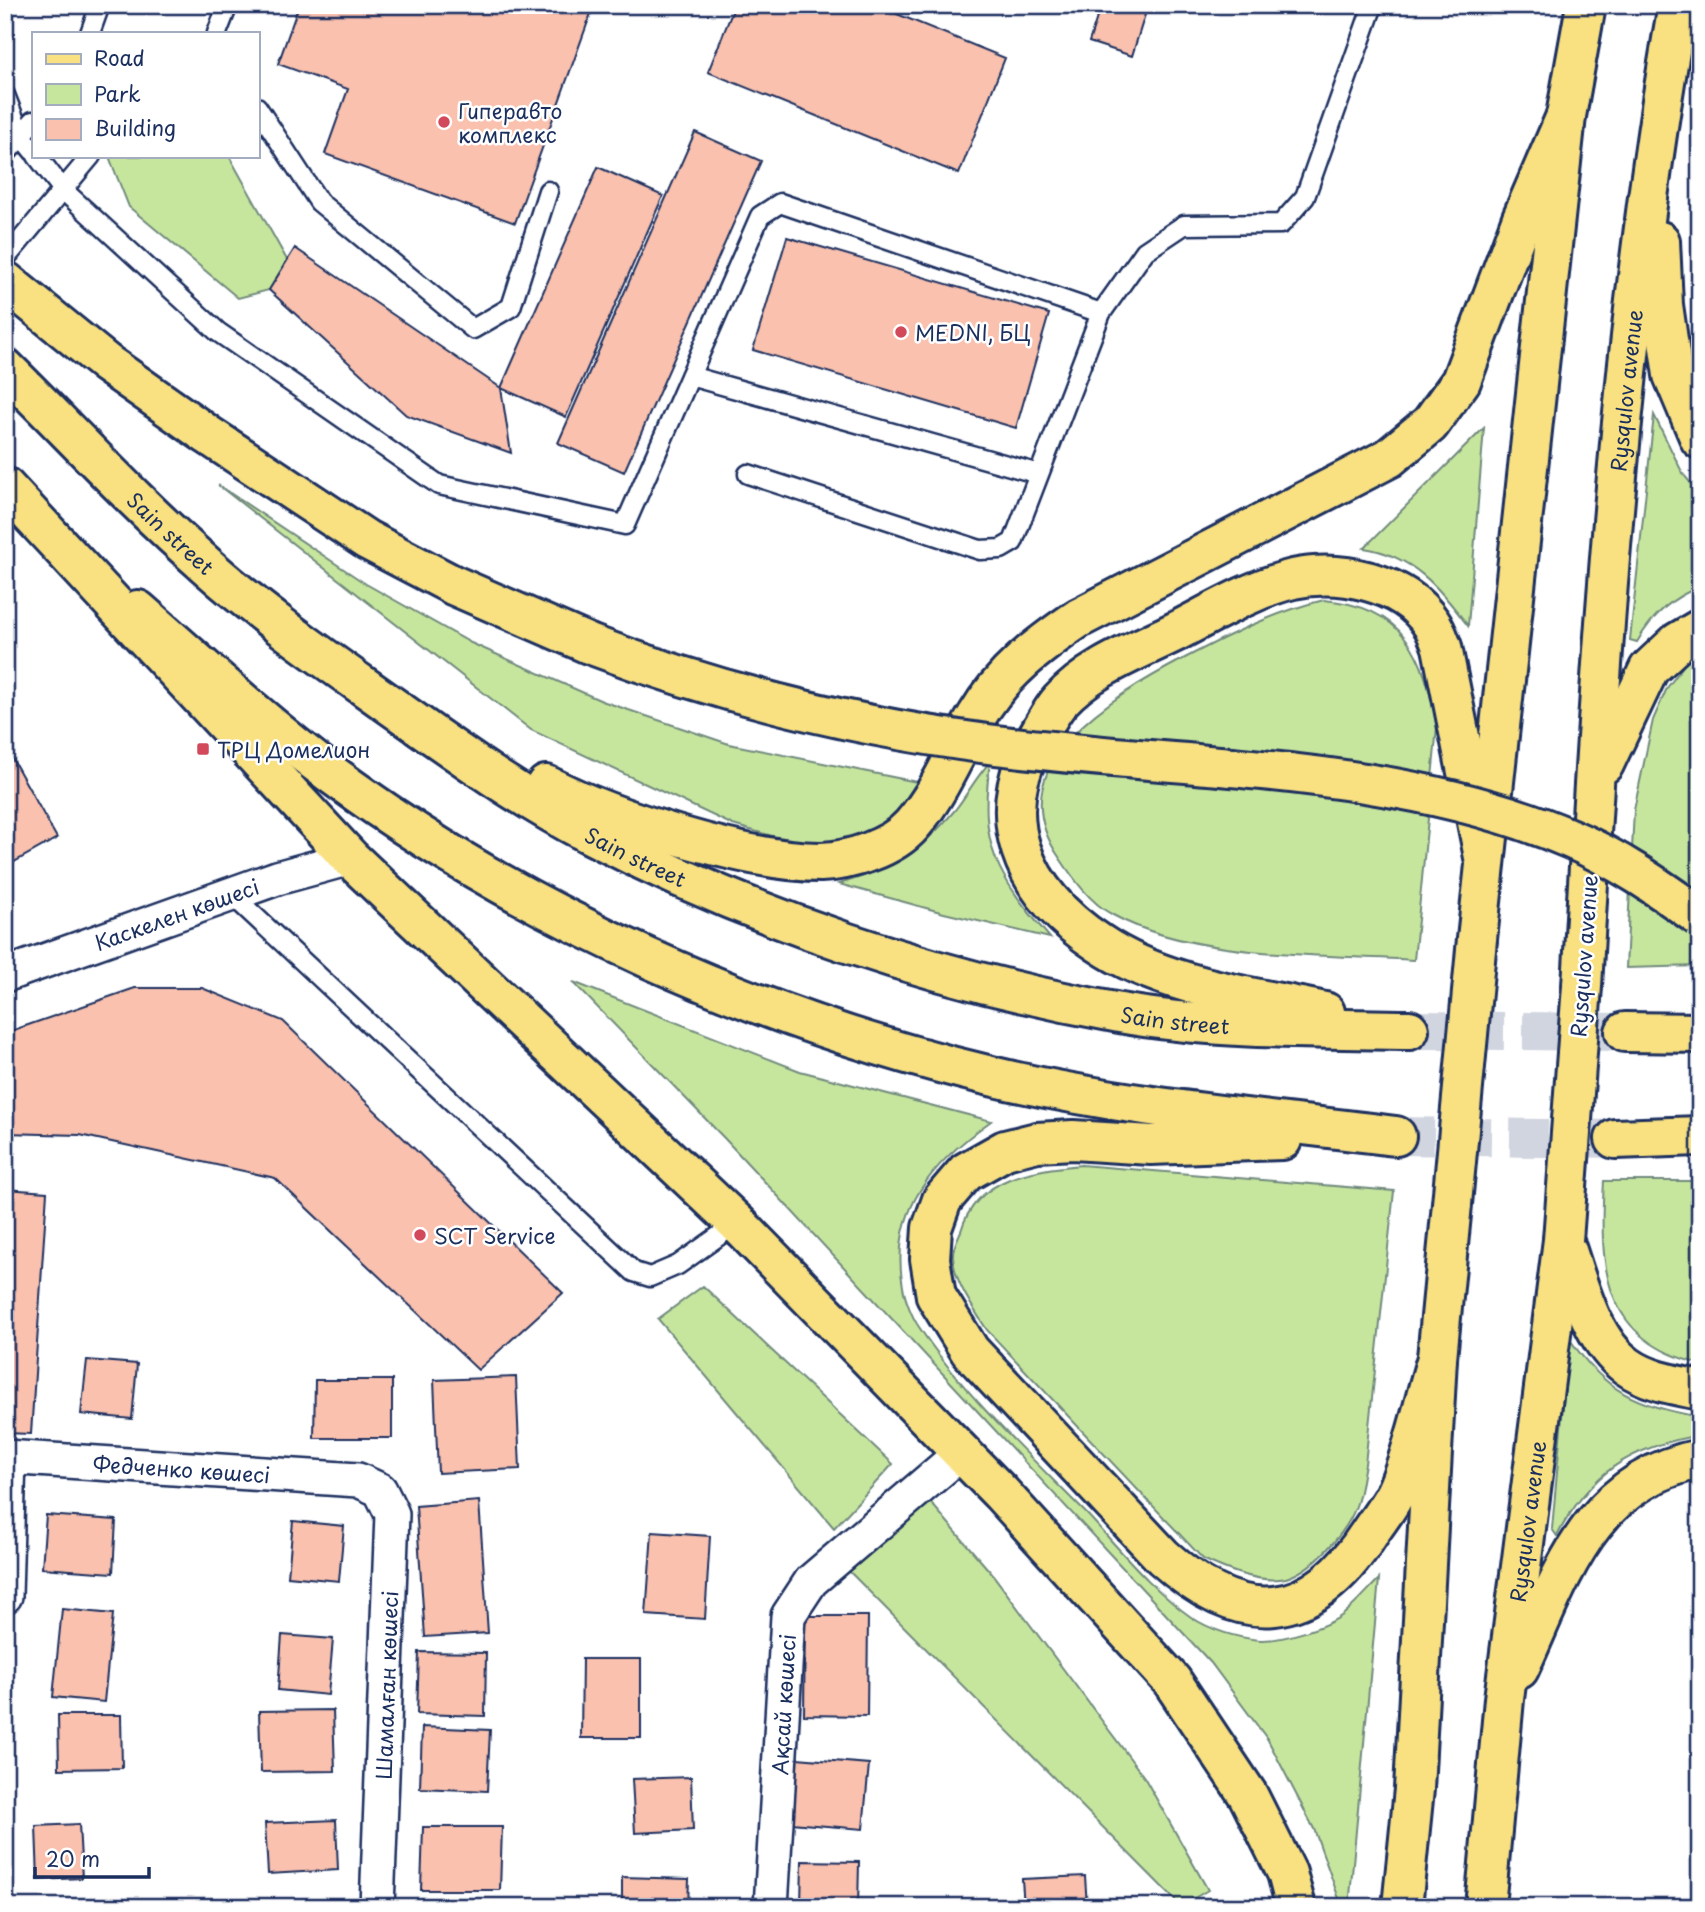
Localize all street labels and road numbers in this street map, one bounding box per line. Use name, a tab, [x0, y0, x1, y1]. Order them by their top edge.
street label: Rysqulov avenue	[1601, 308, 1650, 473]
street label: Sain street	[120, 484, 222, 582]
street label: Sain street	[579, 818, 692, 894]
street label: Каскелен көшесі	[90, 870, 263, 958]
street label: Rysqulov avenue	[1561, 874, 1605, 1038]
street label: Sain street	[1118, 997, 1230, 1041]
street label: Rysqulov avenue	[1501, 1439, 1553, 1604]
street label: Федченко көшесі	[92, 1447, 271, 1490]
street label: Шамалған көшесі	[367, 1590, 405, 1780]
street label: Ақсай көшесі	[763, 1633, 803, 1776]

